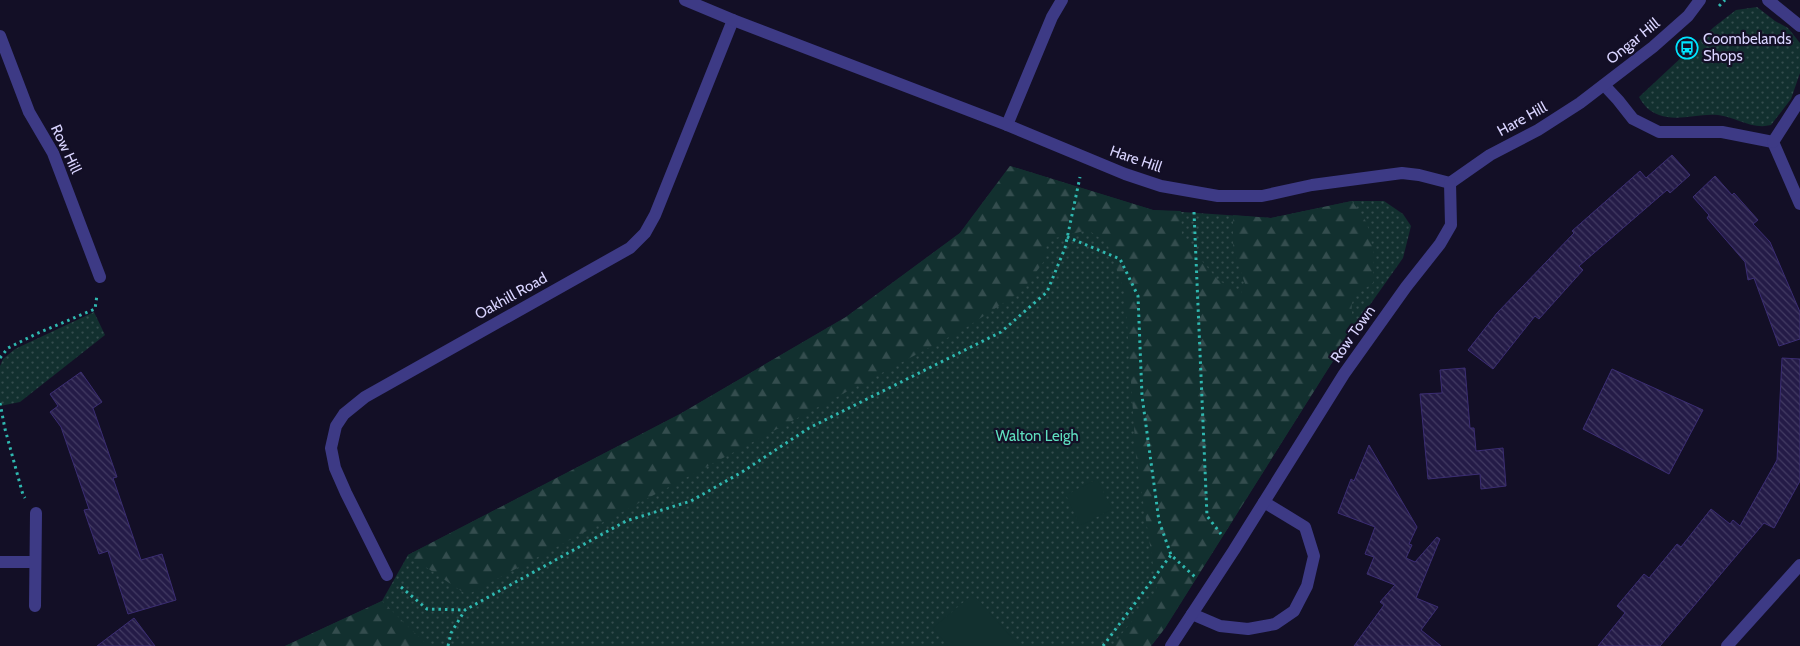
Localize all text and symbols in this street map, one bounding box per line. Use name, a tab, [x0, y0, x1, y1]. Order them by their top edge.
street label: Ongar Hill	[1603, 14, 1664, 68]
place label: Coombelands Shops	[1703, 30, 1791, 65]
bus stop icon: Coombelands Shops	[1675, 36, 1699, 60]
street label: Hare Hill	[1494, 98, 1550, 140]
street label: Row Hill	[47, 122, 85, 177]
street label: Hare Hill	[1108, 142, 1165, 176]
street label: Oakhill Road	[472, 269, 550, 323]
street label: Row Town	[1327, 302, 1379, 366]
park label: Walton Leigh	[995, 427, 1079, 445]

